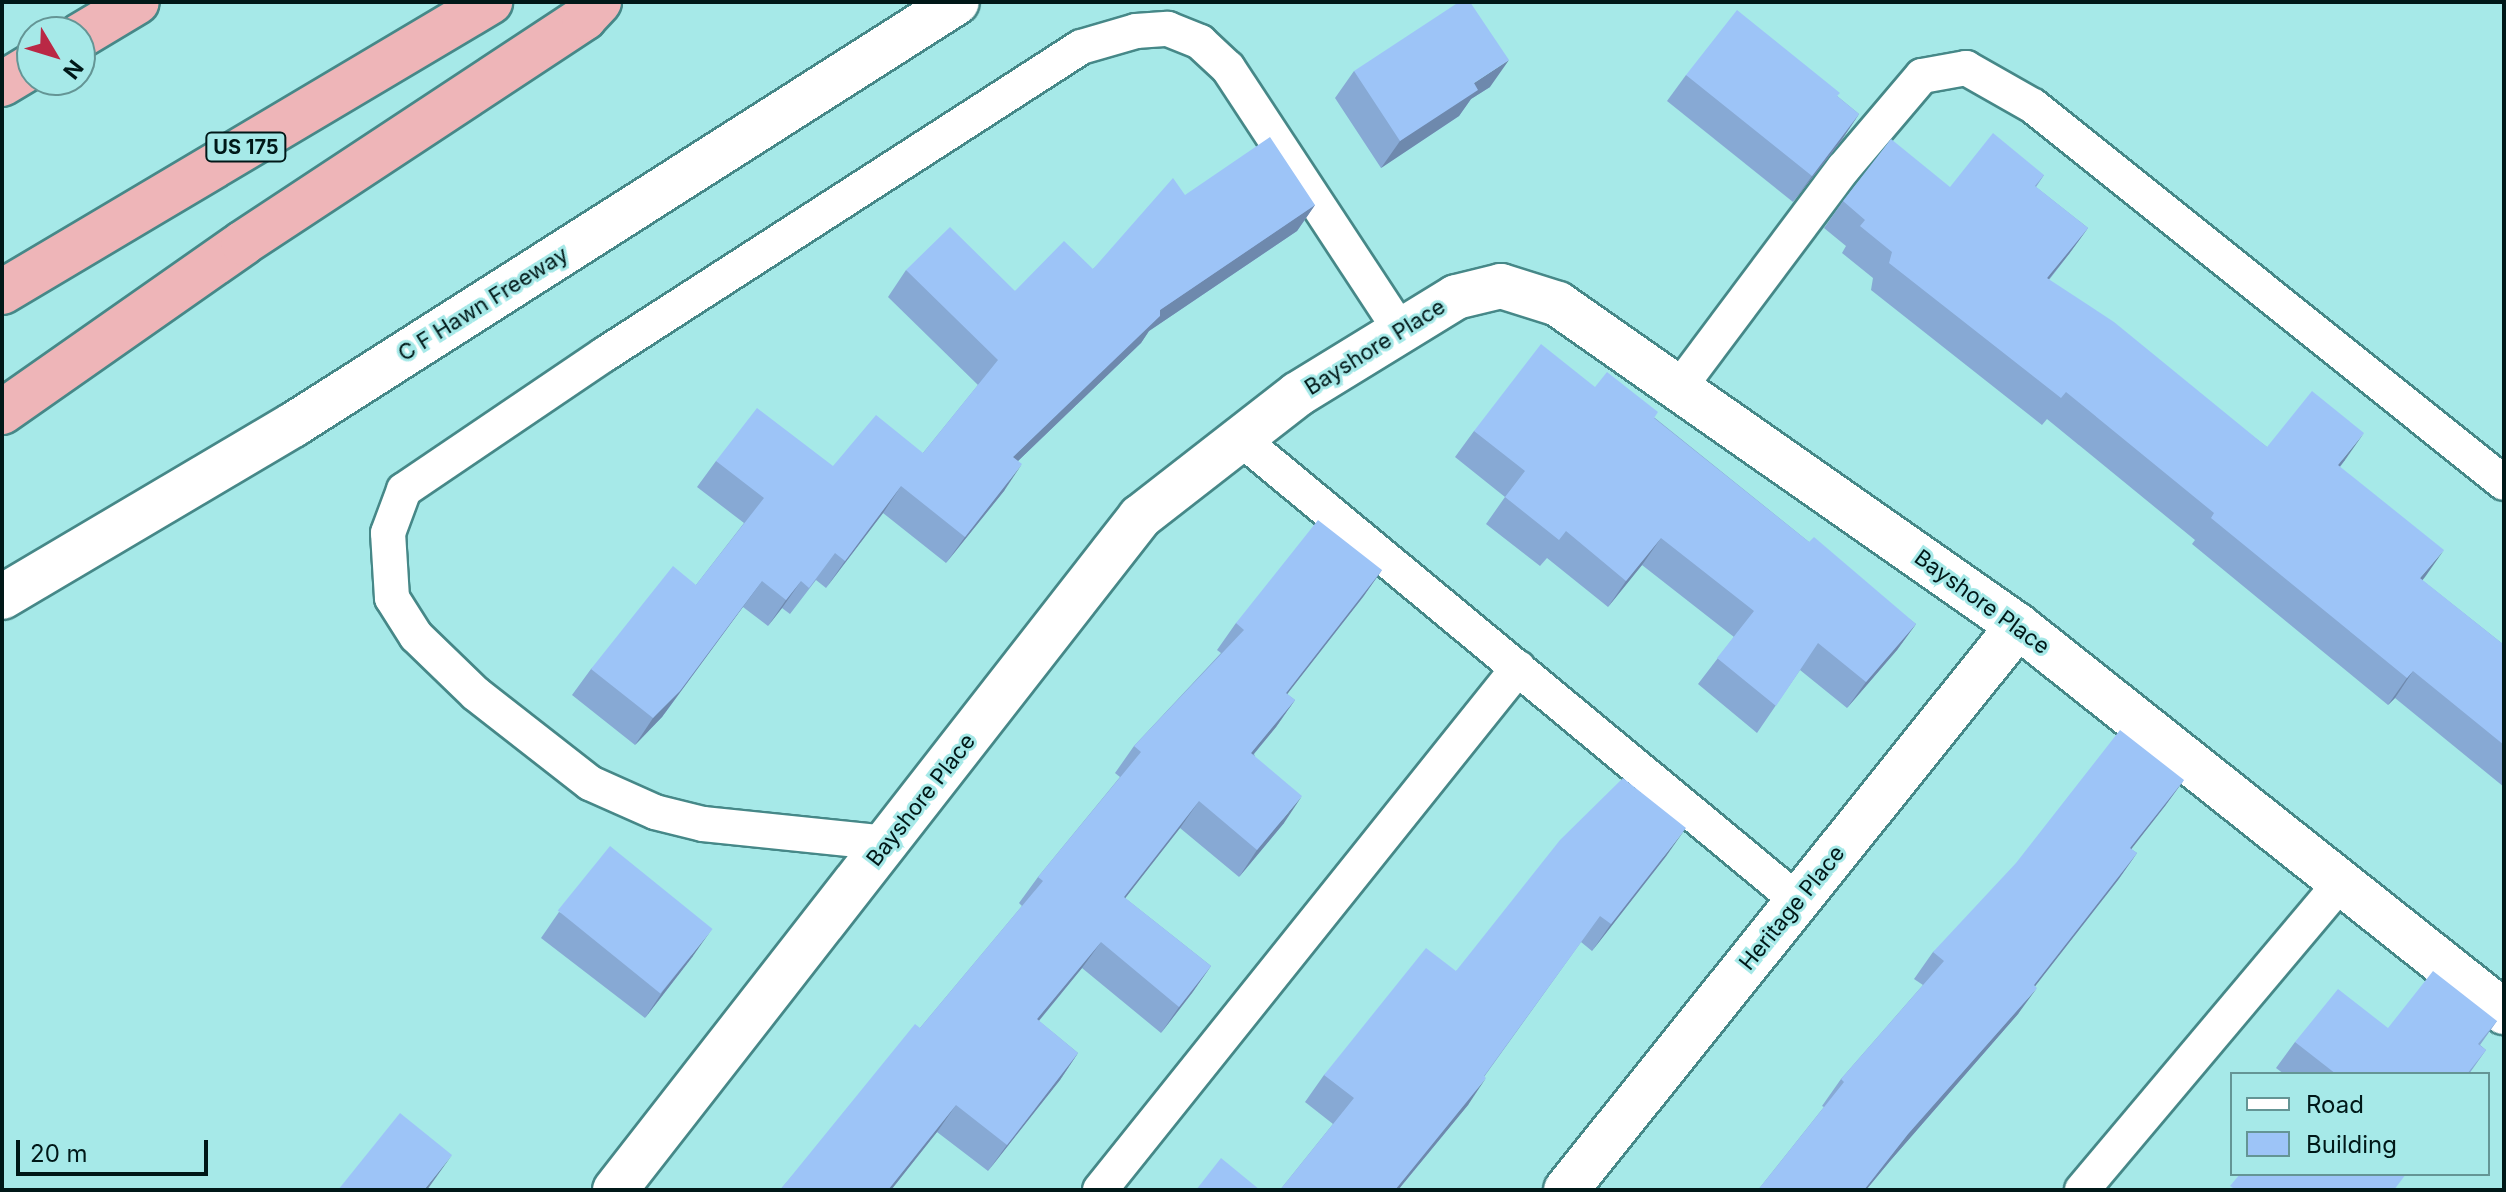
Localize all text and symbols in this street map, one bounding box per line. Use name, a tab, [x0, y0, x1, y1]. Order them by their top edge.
north arrow	[16, 16, 96, 96]
text: N	[58, 55, 89, 84]
road number: US 175	[204, 131, 288, 163]
street label: C F Hawn Freeway	[393, 241, 573, 367]
street label: Bayshore Place	[1300, 293, 1450, 401]
street label: Bayshore Place	[1909, 544, 2055, 660]
street label: Bayshore Place	[861, 729, 981, 871]
street label: Heritage Place	[1734, 840, 1850, 976]
legend	[2230, 1072, 2490, 1176]
text: Road	[2306, 1090, 2364, 1119]
scale bar	[20, 1124, 212, 1174]
text: Building	[2306, 1130, 2397, 1159]
text: 20 m	[30, 1139, 88, 1168]

